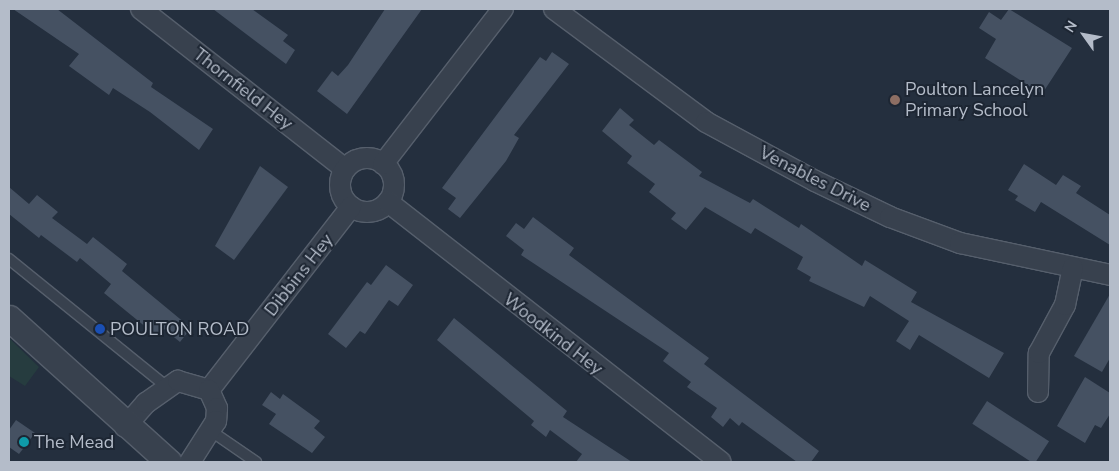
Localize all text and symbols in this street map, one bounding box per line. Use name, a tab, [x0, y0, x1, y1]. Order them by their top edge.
north arrow	[1059, 10, 1109, 60]
text: N	[1060, 17, 1082, 36]
street label: Thornfield Hey	[189, 44, 297, 134]
place label: Poulton Lancelyn Primary School	[905, 79, 1044, 122]
marker: Poulton Lancelyn Primary School	[889, 94, 901, 106]
street label: Venables Drive	[756, 142, 874, 216]
street label: Dibbins Hey	[260, 229, 338, 321]
street label: Woodkind Hey	[499, 288, 607, 380]
place label: POULTON ROAD	[110, 318, 249, 340]
marker: POULTON ROAD	[94, 323, 106, 335]
place label: The Mead	[34, 431, 114, 453]
marker: The Mead	[18, 436, 30, 448]

